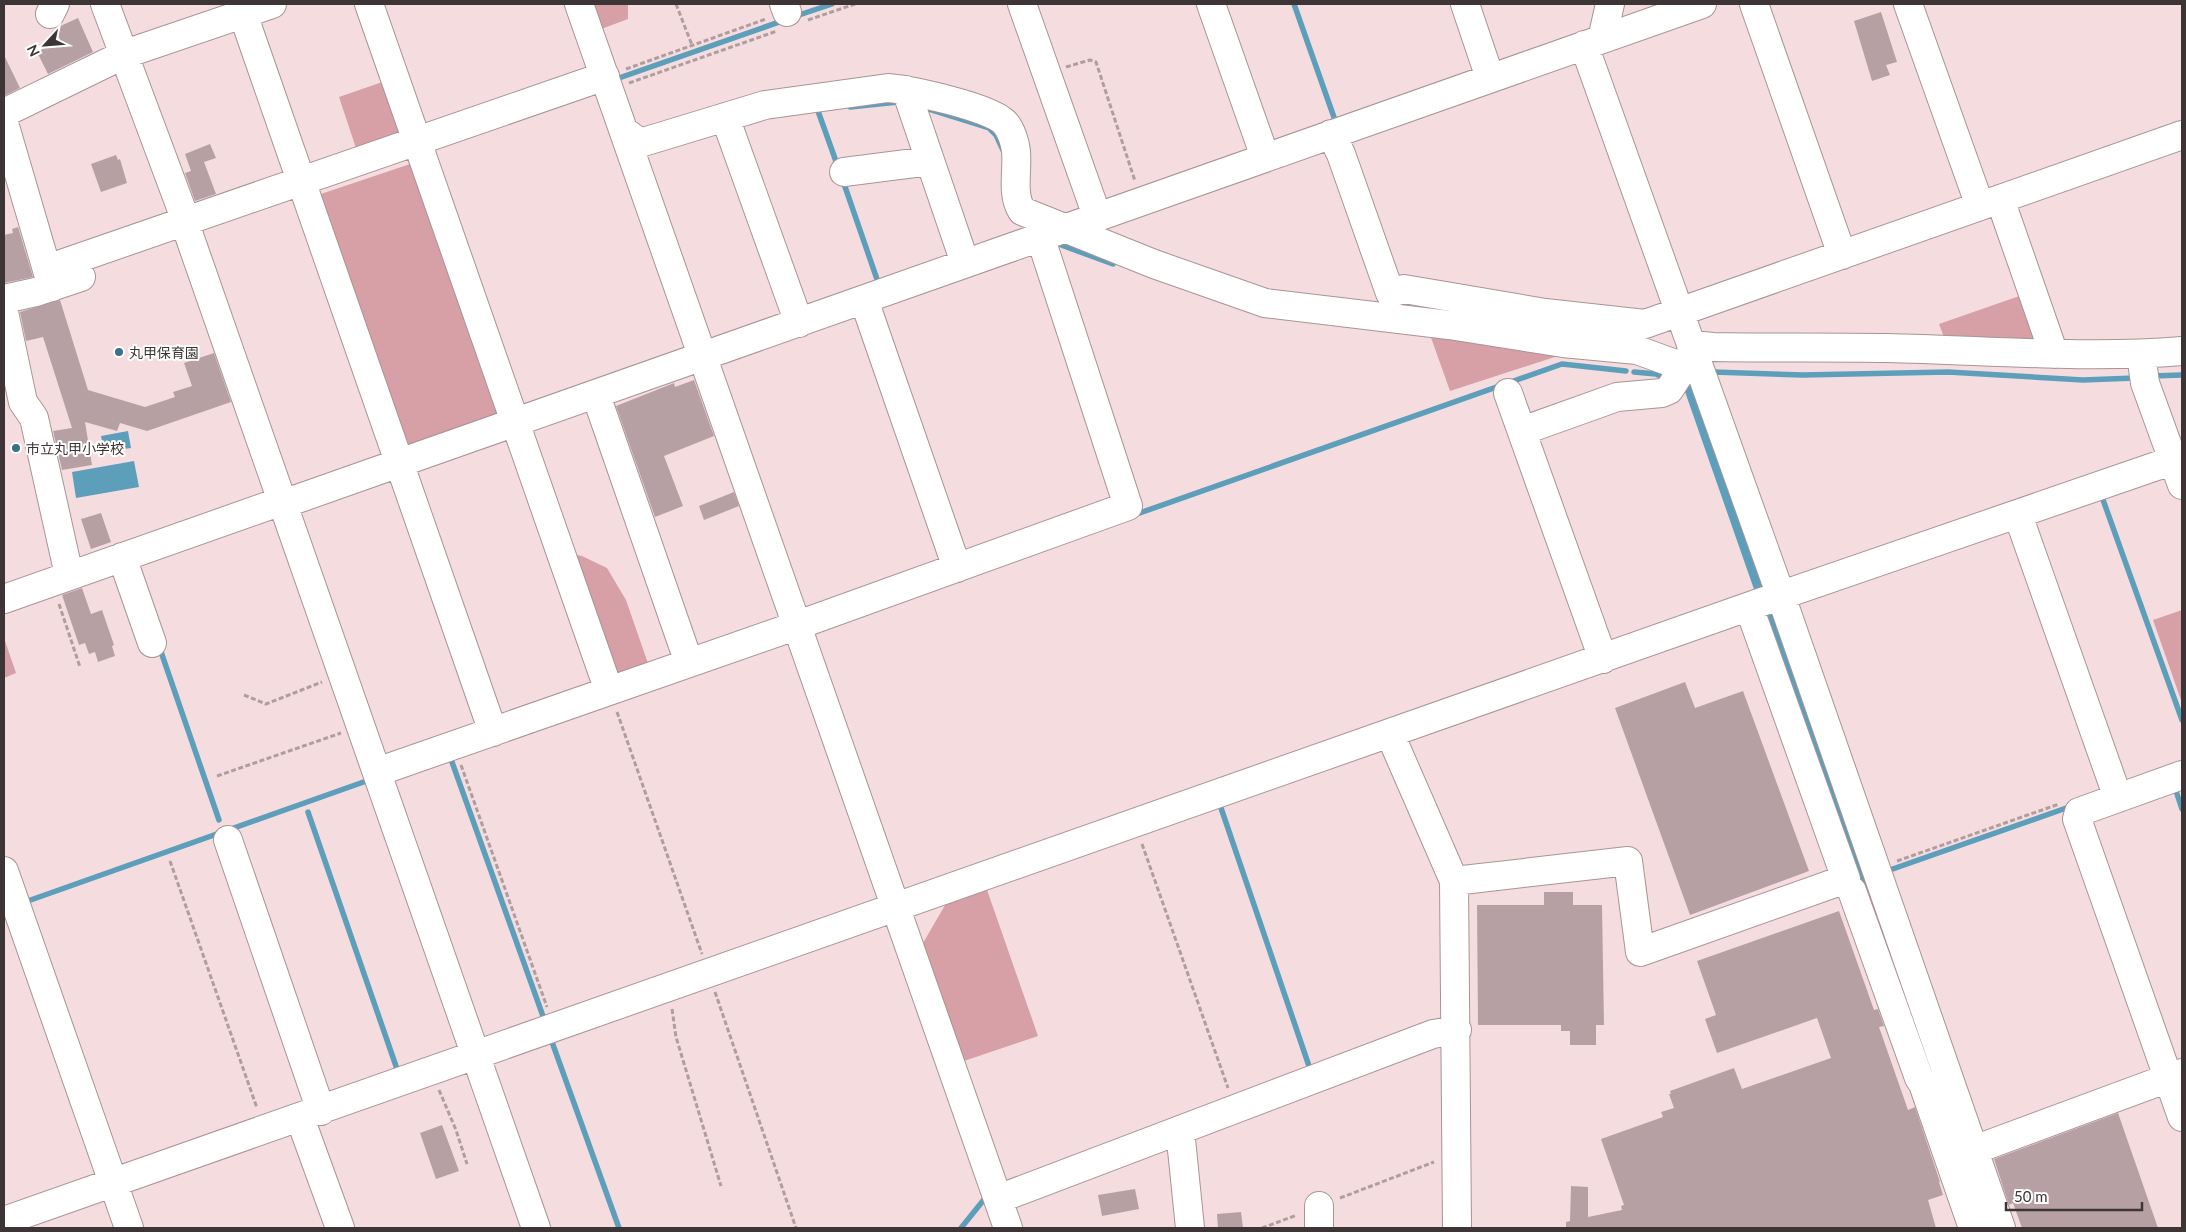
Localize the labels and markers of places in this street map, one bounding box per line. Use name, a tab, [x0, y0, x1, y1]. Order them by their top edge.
place label: 丸甲保育園	[129, 344, 199, 361]
marker: 丸甲保育園	[113, 346, 125, 358]
place label: 市立丸甲小学校	[26, 440, 124, 457]
marker: 市立丸甲小学校	[10, 442, 22, 454]

